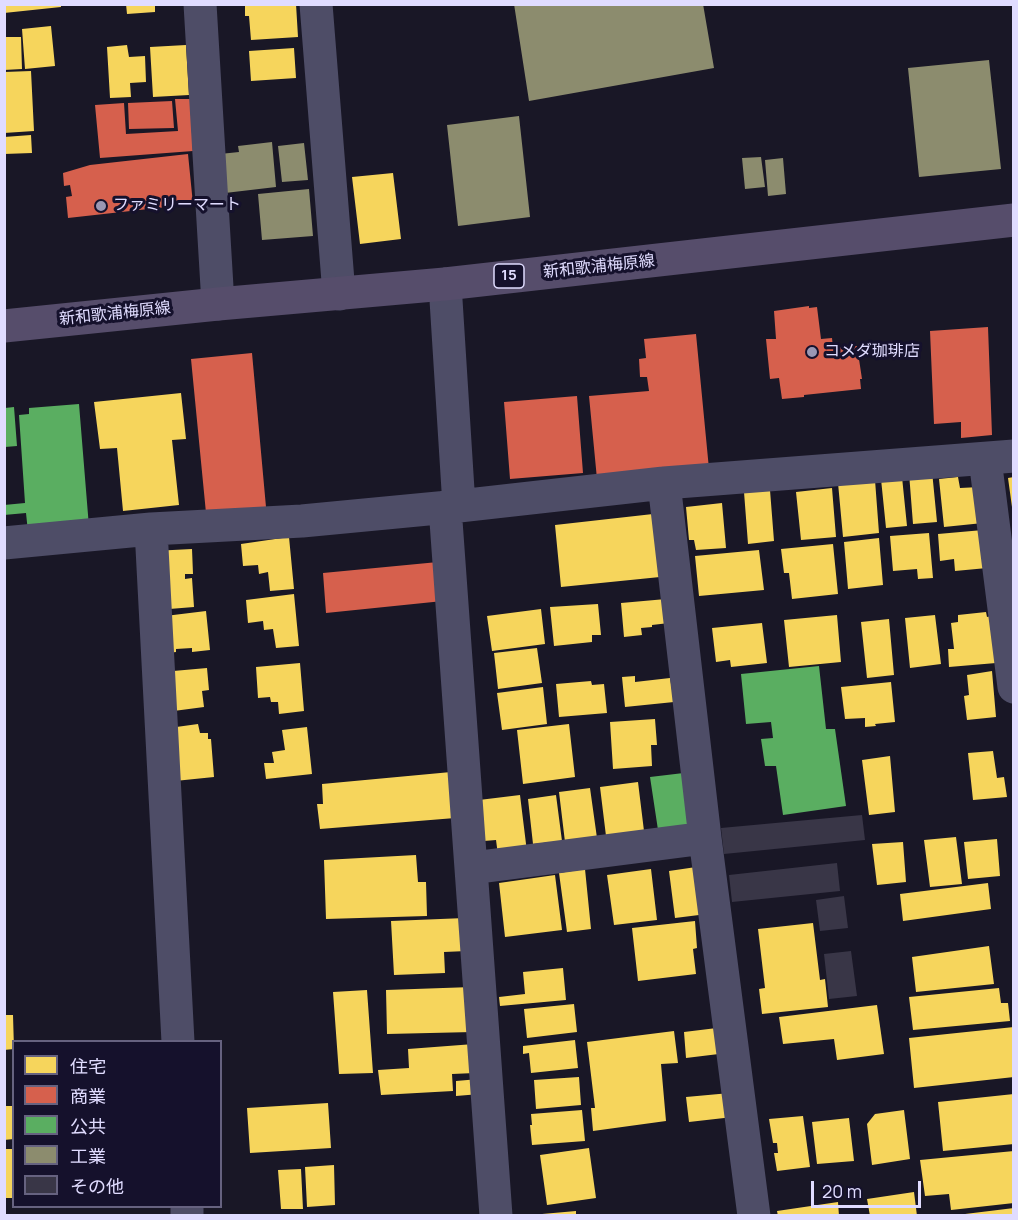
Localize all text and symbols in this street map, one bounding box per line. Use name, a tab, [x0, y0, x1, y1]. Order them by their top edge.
place label: ファミリーマート	[113, 196, 241, 216]
marker: ファミリーマート	[94, 199, 108, 213]
street label: 新和歌浦梅原線	[542, 252, 656, 282]
road number: 15	[494, 264, 524, 288]
street label: 新和歌浦梅原線	[58, 299, 172, 329]
place label: コメダ珈琲店	[824, 342, 920, 362]
marker: コメダ珈琲店	[805, 345, 819, 359]
legend	[12, 1040, 222, 1208]
text: 住宅	[70, 1054, 106, 1078]
text: 商業	[70, 1084, 106, 1108]
text: 公共	[70, 1114, 106, 1138]
text: 工業	[70, 1144, 106, 1168]
scale bar	[814, 1169, 924, 1207]
text: その他	[70, 1174, 124, 1198]
text: 20 m	[822, 1179, 862, 1203]

